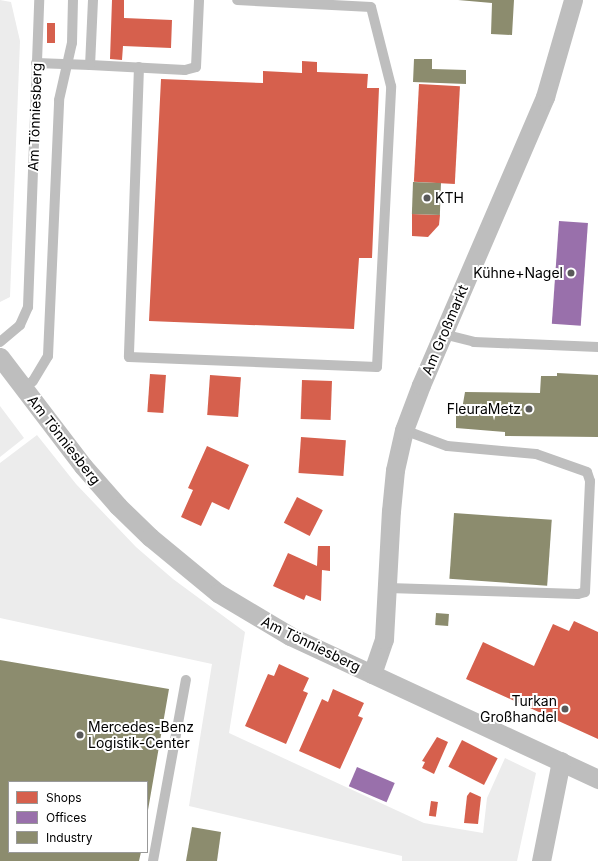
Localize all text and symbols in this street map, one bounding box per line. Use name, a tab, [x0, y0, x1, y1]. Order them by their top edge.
street label: Am Tönniesberg	[25, 63, 45, 171]
place label: KTH	[435, 190, 464, 206]
marker: KTH	[422, 193, 432, 203]
place label: Kühne+Nagel	[473, 265, 563, 281]
marker: Kühne+Nagel	[566, 268, 576, 278]
street label: Am Großmarkt	[418, 282, 472, 378]
street label: Am Tönniesberg	[24, 392, 104, 488]
place label: FleuraMetz	[447, 401, 521, 417]
marker: FleuraMetz	[524, 404, 534, 414]
street label: Am Tönniesberg	[259, 613, 363, 675]
place label: Turkan Großhandel	[480, 693, 557, 726]
marker: Turkan Großhandel	[560, 704, 570, 714]
place label: Mercedes-Benz Logistik-Center	[88, 719, 194, 752]
marker: Mercedes-Benz Logistik-Center	[75, 730, 85, 740]
legend	[8, 781, 148, 853]
text: Shops	[46, 790, 82, 805]
text: Offices	[46, 810, 87, 825]
text: Industry	[46, 830, 92, 845]

